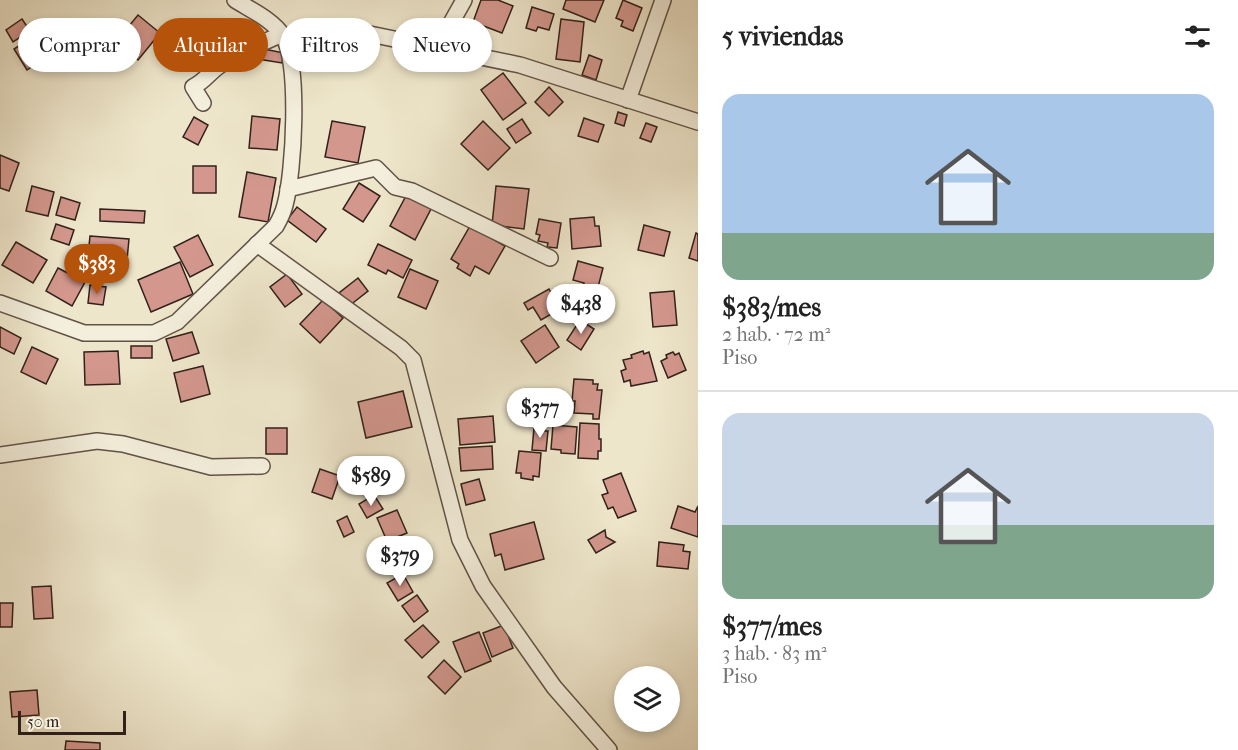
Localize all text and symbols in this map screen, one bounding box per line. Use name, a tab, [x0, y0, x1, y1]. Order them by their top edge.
chip: Comprar	[18, 18, 141, 72]
chip: Alquilar	[153, 18, 268, 72]
chip: Filtros	[280, 18, 380, 72]
chip: Nuevo	[392, 18, 492, 72]
icon: filters	[1181, 20, 1214, 53]
text: 5 viviendas	[722, 21, 843, 52]
icon: home	[914, 133, 1022, 241]
pin: $383	[61, 244, 133, 295]
text: $383	[78, 252, 116, 275]
pin: $438	[545, 284, 617, 335]
text: $438	[560, 292, 602, 315]
text: $383/mes	[722, 292, 821, 323]
text: 2 hab. · 72 m²	[722, 323, 830, 346]
text: Piso	[722, 346, 758, 369]
pin: $377	[504, 388, 576, 439]
text: $377	[521, 396, 559, 419]
icon: home	[914, 452, 1022, 560]
pin: $589	[335, 456, 407, 507]
text: $589	[351, 464, 391, 487]
pin: $379	[364, 536, 436, 587]
text: $379	[380, 544, 420, 567]
text: $377/mes	[722, 611, 822, 642]
text: 3 hab. · 83 m²	[722, 642, 827, 665]
text: Piso	[722, 665, 758, 688]
map controls	[614, 666, 680, 732]
button: layers	[614, 666, 680, 732]
scale bar	[18, 708, 126, 736]
text: 50 m	[27, 712, 59, 731]

